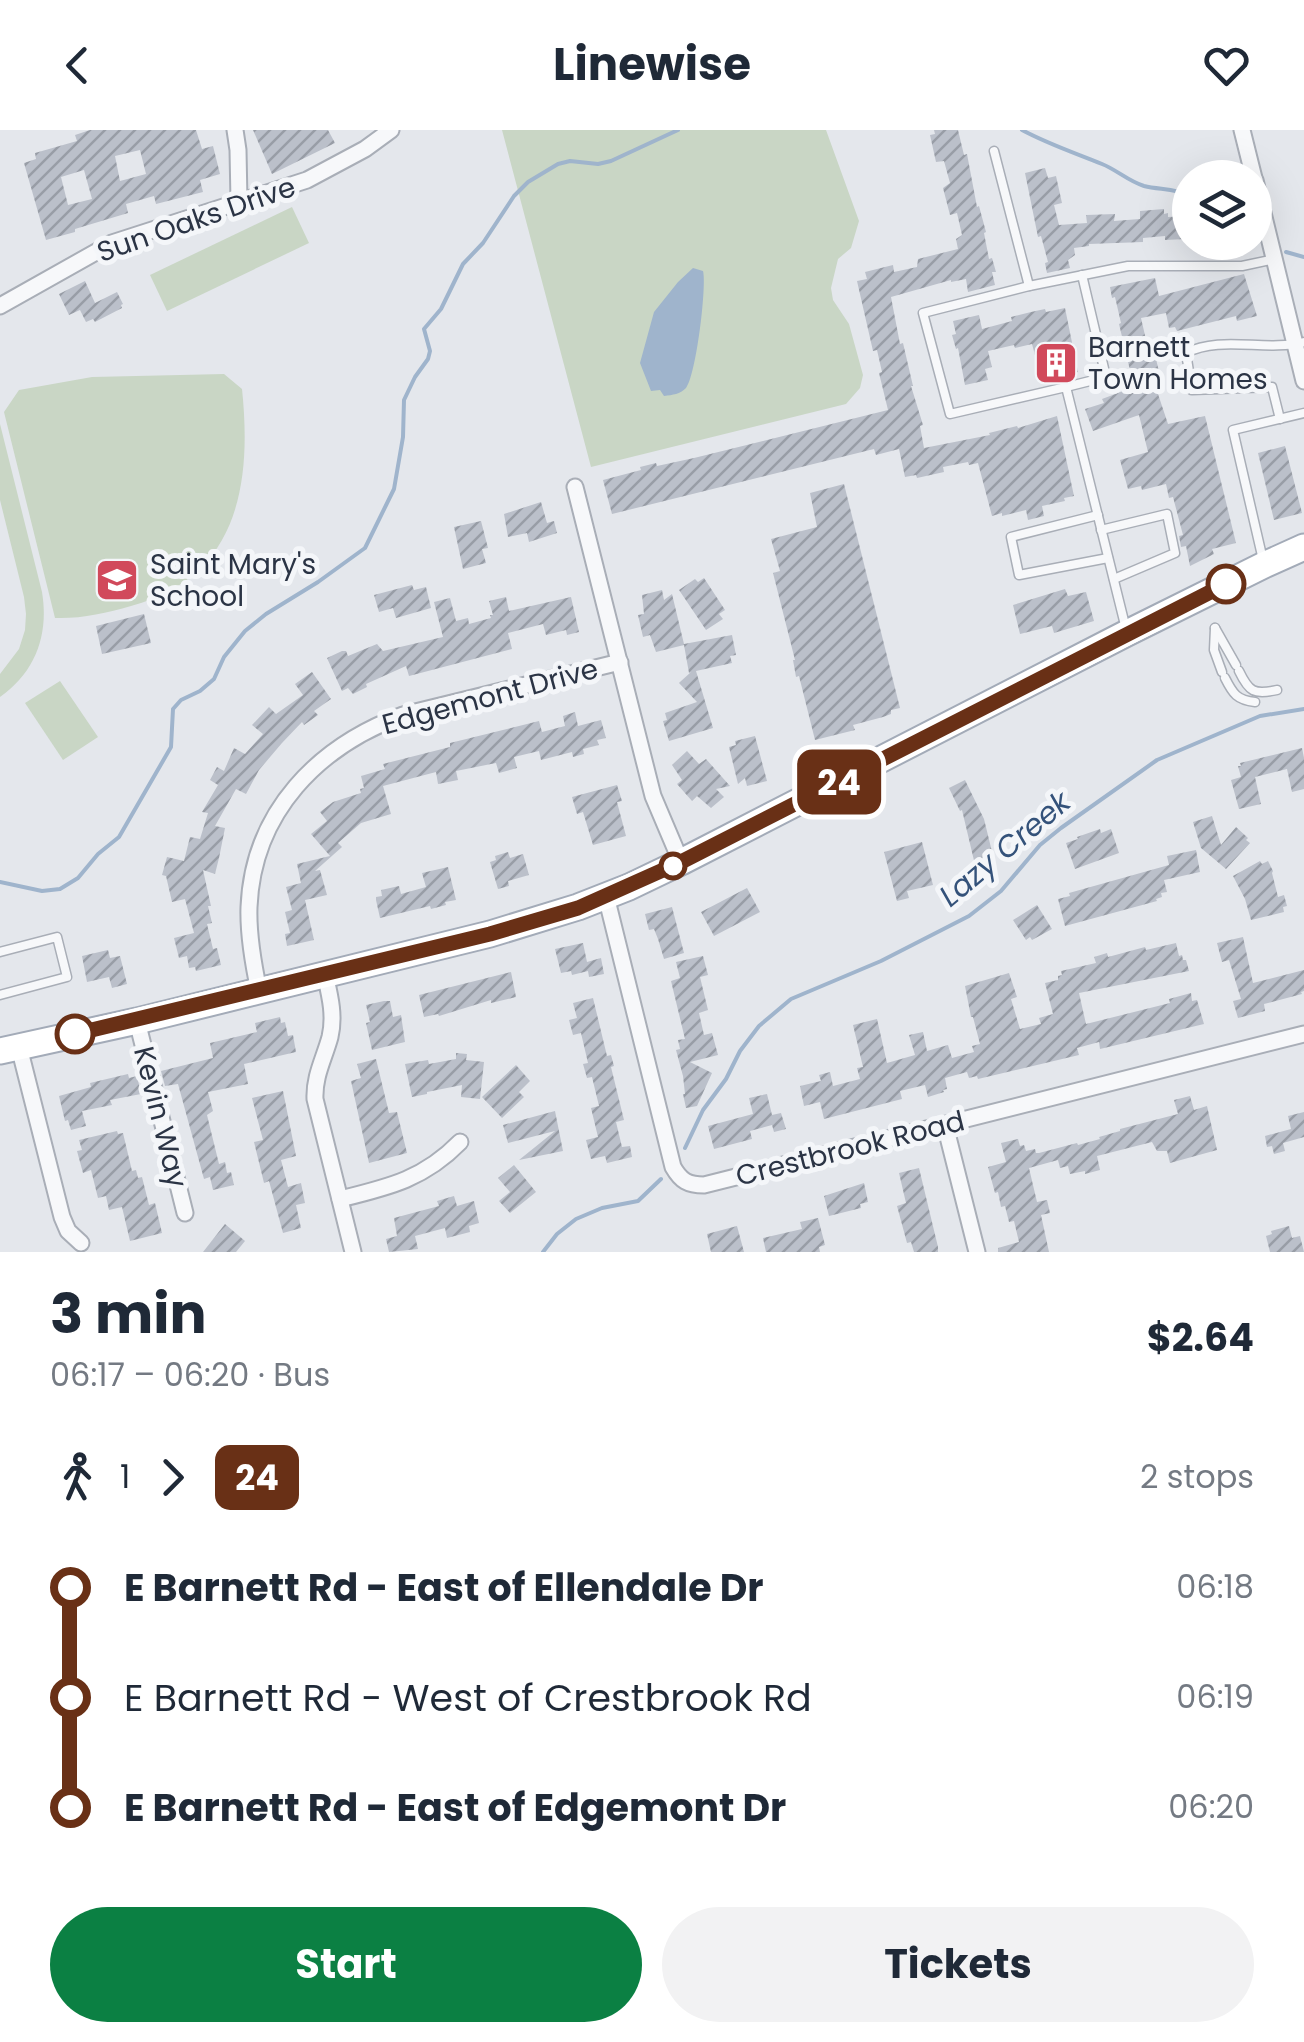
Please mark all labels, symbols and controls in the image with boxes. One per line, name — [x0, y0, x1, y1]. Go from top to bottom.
text: Linewise — [553, 33, 751, 96]
icon: back — [50, 38, 105, 93]
icon: heart — [1199, 38, 1254, 93]
map controls — [1172, 160, 1272, 260]
button: layers — [1172, 160, 1272, 260]
street label: Sun Oaks Drive — [92, 167, 301, 272]
place label: Barnett Town Homes — [1088, 328, 1268, 399]
building icon: Barnett Town Homes — [1033, 340, 1079, 386]
place label: Saint Mary's School — [150, 545, 316, 616]
school or university icon: Saint Mary's School — [94, 557, 140, 603]
unlabelled marker — [1207, 565, 1245, 603]
street label: Edgemont Drive — [378, 649, 602, 744]
line badge: 24 — [794, 750, 884, 814]
text: 24 — [817, 758, 861, 807]
water label: Lazy Creek — [930, 780, 1081, 916]
unlabelled marker — [660, 853, 686, 879]
unlabelled marker — [56, 1015, 94, 1053]
street label: Kevin Way — [124, 1042, 197, 1192]
street label: Crestbrook Road — [732, 1101, 968, 1196]
text: 3 min — [50, 1275, 206, 1352]
text: $2.64 — [1147, 1311, 1254, 1364]
text: 06:17 – 06:20 · Bus — [50, 1352, 330, 1397]
icon: walk — [50, 1450, 105, 1505]
icon: forward — [145, 1450, 200, 1505]
text: 24 — [235, 1453, 279, 1502]
text: 1 — [120, 1454, 130, 1499]
text: 2 stops — [1140, 1454, 1254, 1499]
text: E Barnett Rd - East of Ellendale Dr — [124, 1561, 764, 1614]
text: 06:18 — [1176, 1564, 1254, 1609]
text: E Barnett Rd - West of Crestbrook Rd — [124, 1671, 812, 1724]
text: 06:19 — [1176, 1674, 1254, 1719]
text: E Barnett Rd - East of Edgemont Dr — [124, 1781, 786, 1834]
text: 06:20 — [1168, 1784, 1254, 1829]
button: Start — [50, 1907, 642, 2022]
button: Tickets — [662, 1907, 1254, 2022]

